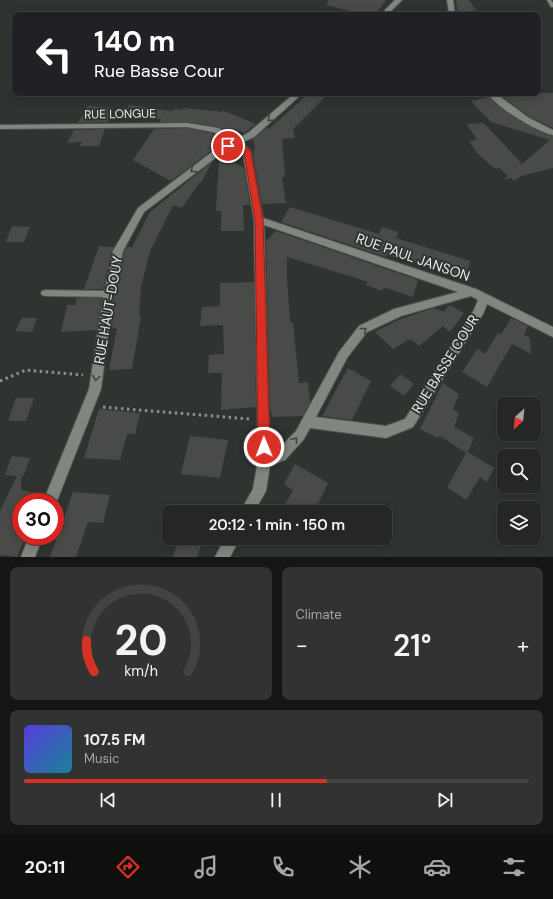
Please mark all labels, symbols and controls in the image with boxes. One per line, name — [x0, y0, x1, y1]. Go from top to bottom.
text: 140 m — [94, 23, 175, 60]
icon: left — [28, 28, 80, 80]
text: Rue Basse Cour — [94, 59, 224, 83]
street label: RUE LONGUE — [84, 105, 156, 123]
one-way arrow — [267, 115, 275, 122]
pin — [211, 129, 245, 163]
icon: arrive — [217, 135, 239, 157]
one-way arrow — [190, 165, 197, 172]
street label: RUE PAUL JANSON — [354, 229, 472, 285]
street label: RUE HAUT-DOUY — [90, 255, 126, 365]
street label: RUE BASSE COUR — [407, 311, 483, 417]
one-way arrow — [359, 328, 367, 335]
one-way arrow — [92, 375, 101, 382]
north arrow — [497, 397, 541, 441]
map controls — [497, 397, 541, 545]
position arrow — [243, 426, 285, 468]
one-way arrow — [291, 437, 298, 445]
button: search — [497, 449, 541, 493]
speed limit sign: 30 — [12, 493, 64, 545]
button: layers — [497, 501, 541, 545]
text: 20:12 · 1 min · 150 m — [209, 515, 345, 535]
text: Climate — [296, 606, 342, 623]
text: 20 — [114, 613, 167, 667]
text: 21° — [393, 626, 431, 665]
text: − — [296, 631, 308, 660]
text: + — [517, 631, 529, 660]
text: km/h — [124, 661, 158, 679]
text: 107.5 FM — [84, 730, 145, 750]
text: Music — [84, 750, 119, 767]
icon: previous — [97, 789, 119, 811]
icon: pause — [265, 789, 287, 811]
icon: next — [434, 789, 456, 811]
icon: directions — [114, 853, 142, 881]
icon: music — [192, 853, 220, 881]
icon: phone — [269, 853, 297, 881]
icon: climate — [346, 853, 374, 881]
icon: car — [423, 853, 451, 881]
icon: filters — [500, 853, 528, 881]
text: 20:11 — [25, 855, 65, 879]

